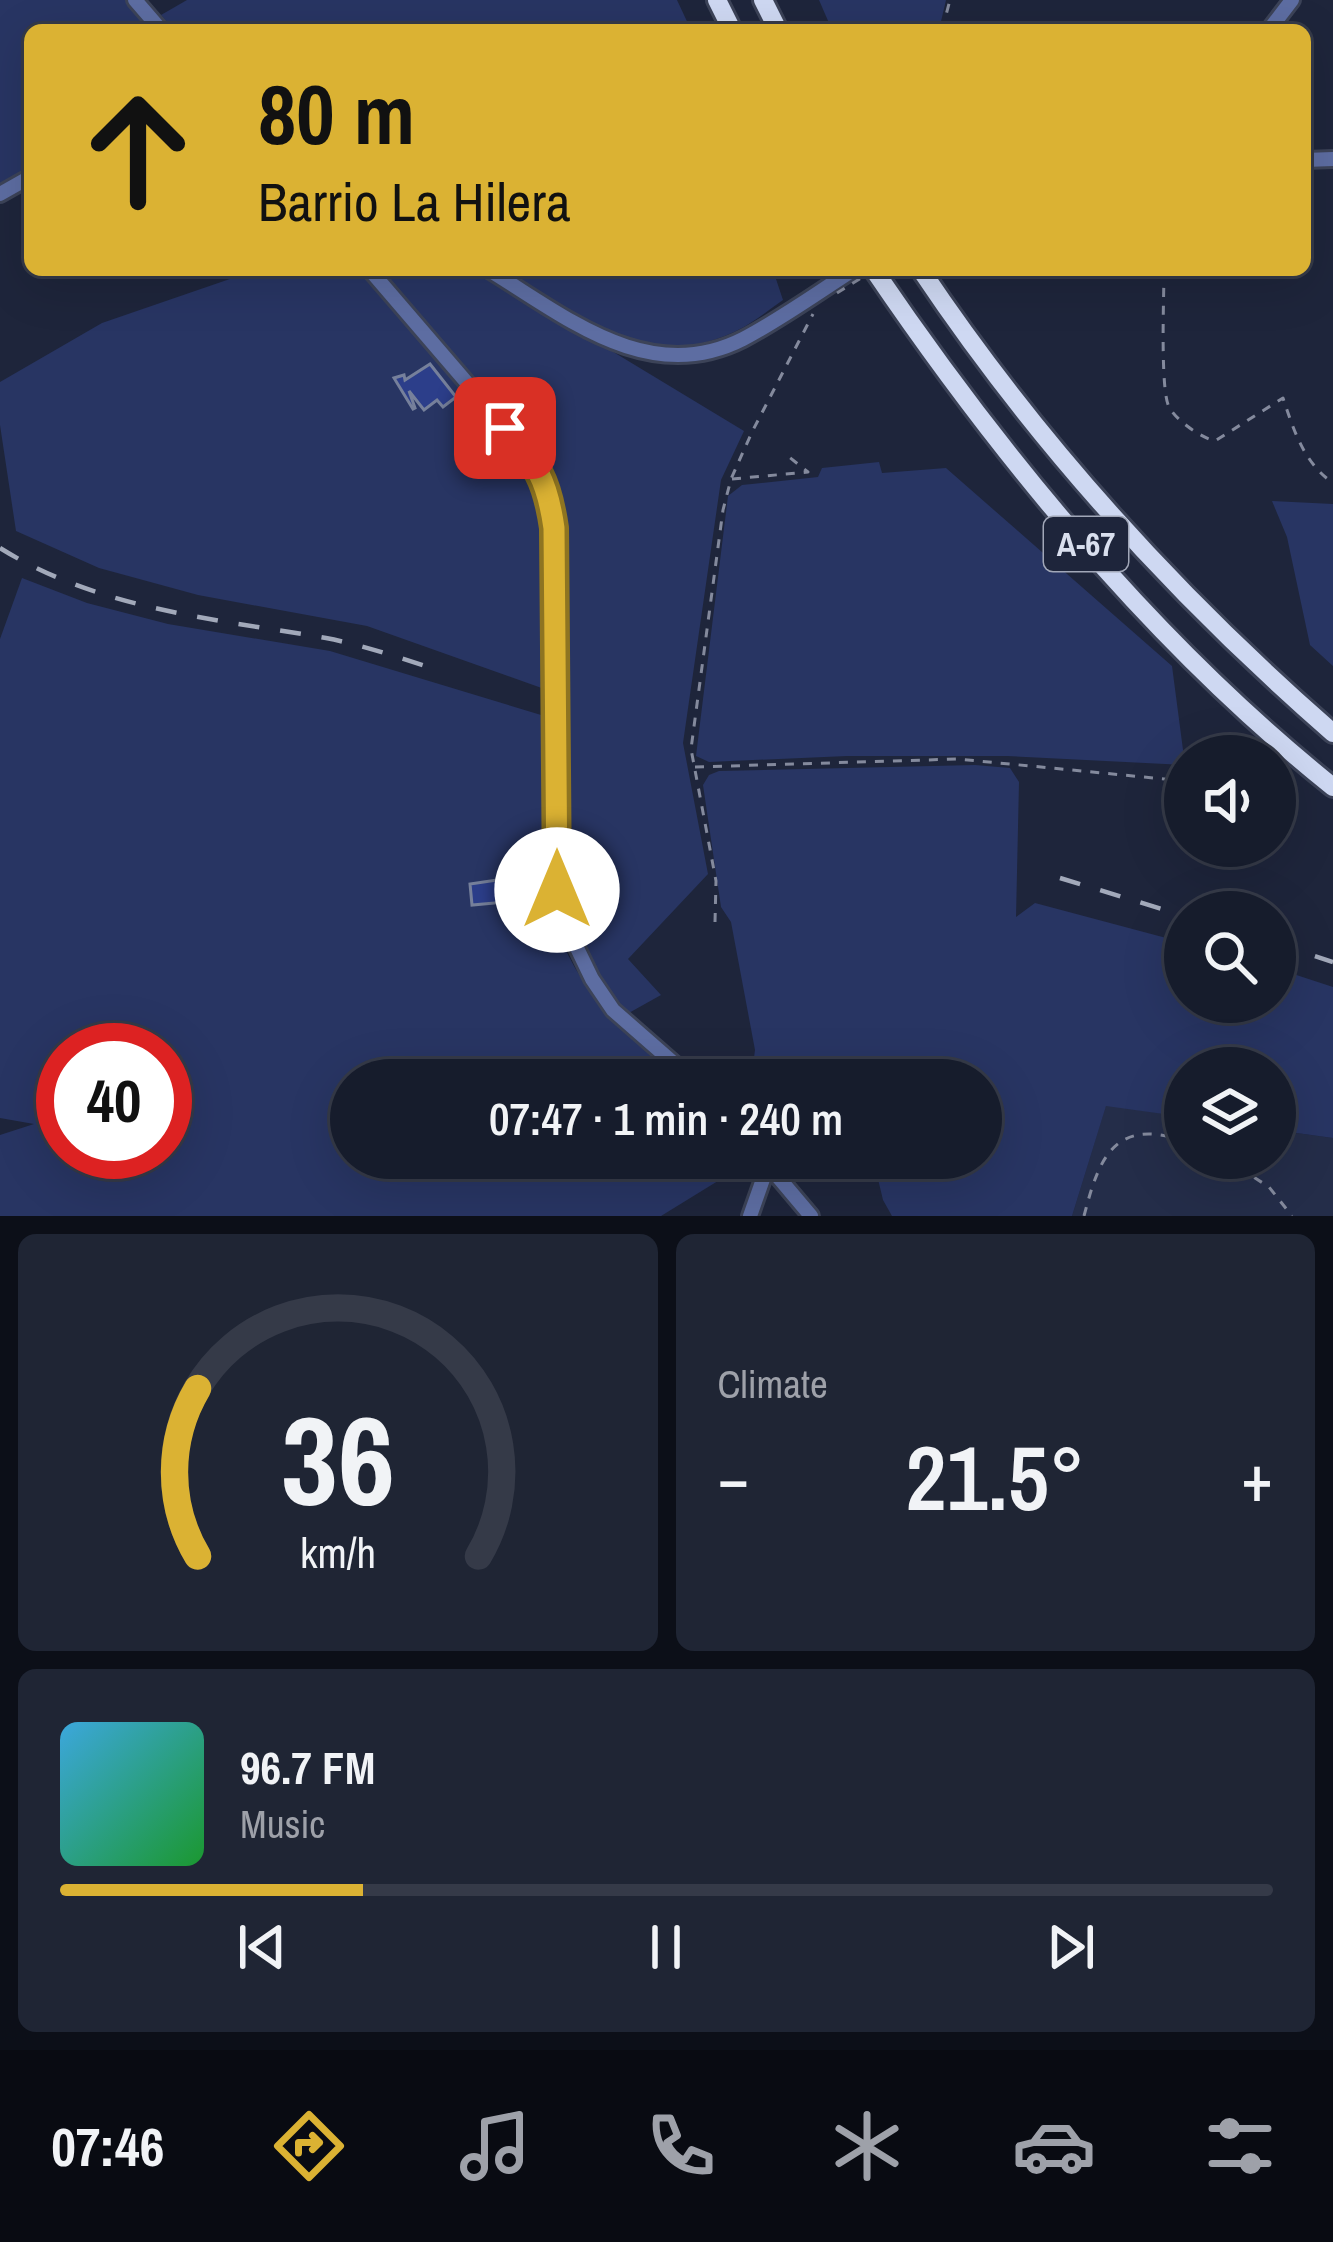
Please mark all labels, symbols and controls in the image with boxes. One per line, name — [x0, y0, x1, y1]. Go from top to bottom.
text: 80 m — [258, 57, 415, 170]
icon: ahead — [60, 72, 216, 228]
text: Barrio La Hilera — [258, 165, 571, 238]
pin — [454, 377, 556, 479]
icon: arrive — [472, 395, 538, 461]
road number: A-67 — [1044, 517, 1128, 571]
map controls — [1164, 735, 1296, 1179]
button: sound — [1164, 735, 1296, 867]
position arrow — [494, 827, 620, 953]
button: search — [1164, 891, 1296, 1023]
speed limit sign: 40 — [36, 1023, 192, 1179]
button: layers — [1164, 1047, 1296, 1179]
text: 07:47 · 1 min · 240 m — [489, 1088, 843, 1149]
text: Climate — [718, 1358, 828, 1410]
text: 36 — [281, 1376, 395, 1544]
text: 21.5° — [905, 1417, 1085, 1538]
text: − — [718, 1433, 749, 1522]
text: + — [1241, 1433, 1273, 1522]
text: km/h — [300, 1523, 376, 1580]
text: 96.7 FM — [240, 1737, 375, 1798]
text: Music — [240, 1798, 325, 1850]
icon: previous — [229, 1914, 295, 1980]
icon: pause — [633, 1914, 699, 1980]
icon: next — [1038, 1914, 1104, 1980]
icon: directions — [267, 2104, 351, 2188]
icon: music — [453, 2104, 537, 2188]
icon: phone — [639, 2104, 723, 2188]
icon: climate — [825, 2104, 909, 2188]
icon: car — [1012, 2104, 1096, 2188]
icon: filters — [1198, 2104, 1282, 2188]
text: 07:46 — [51, 2110, 164, 2183]

